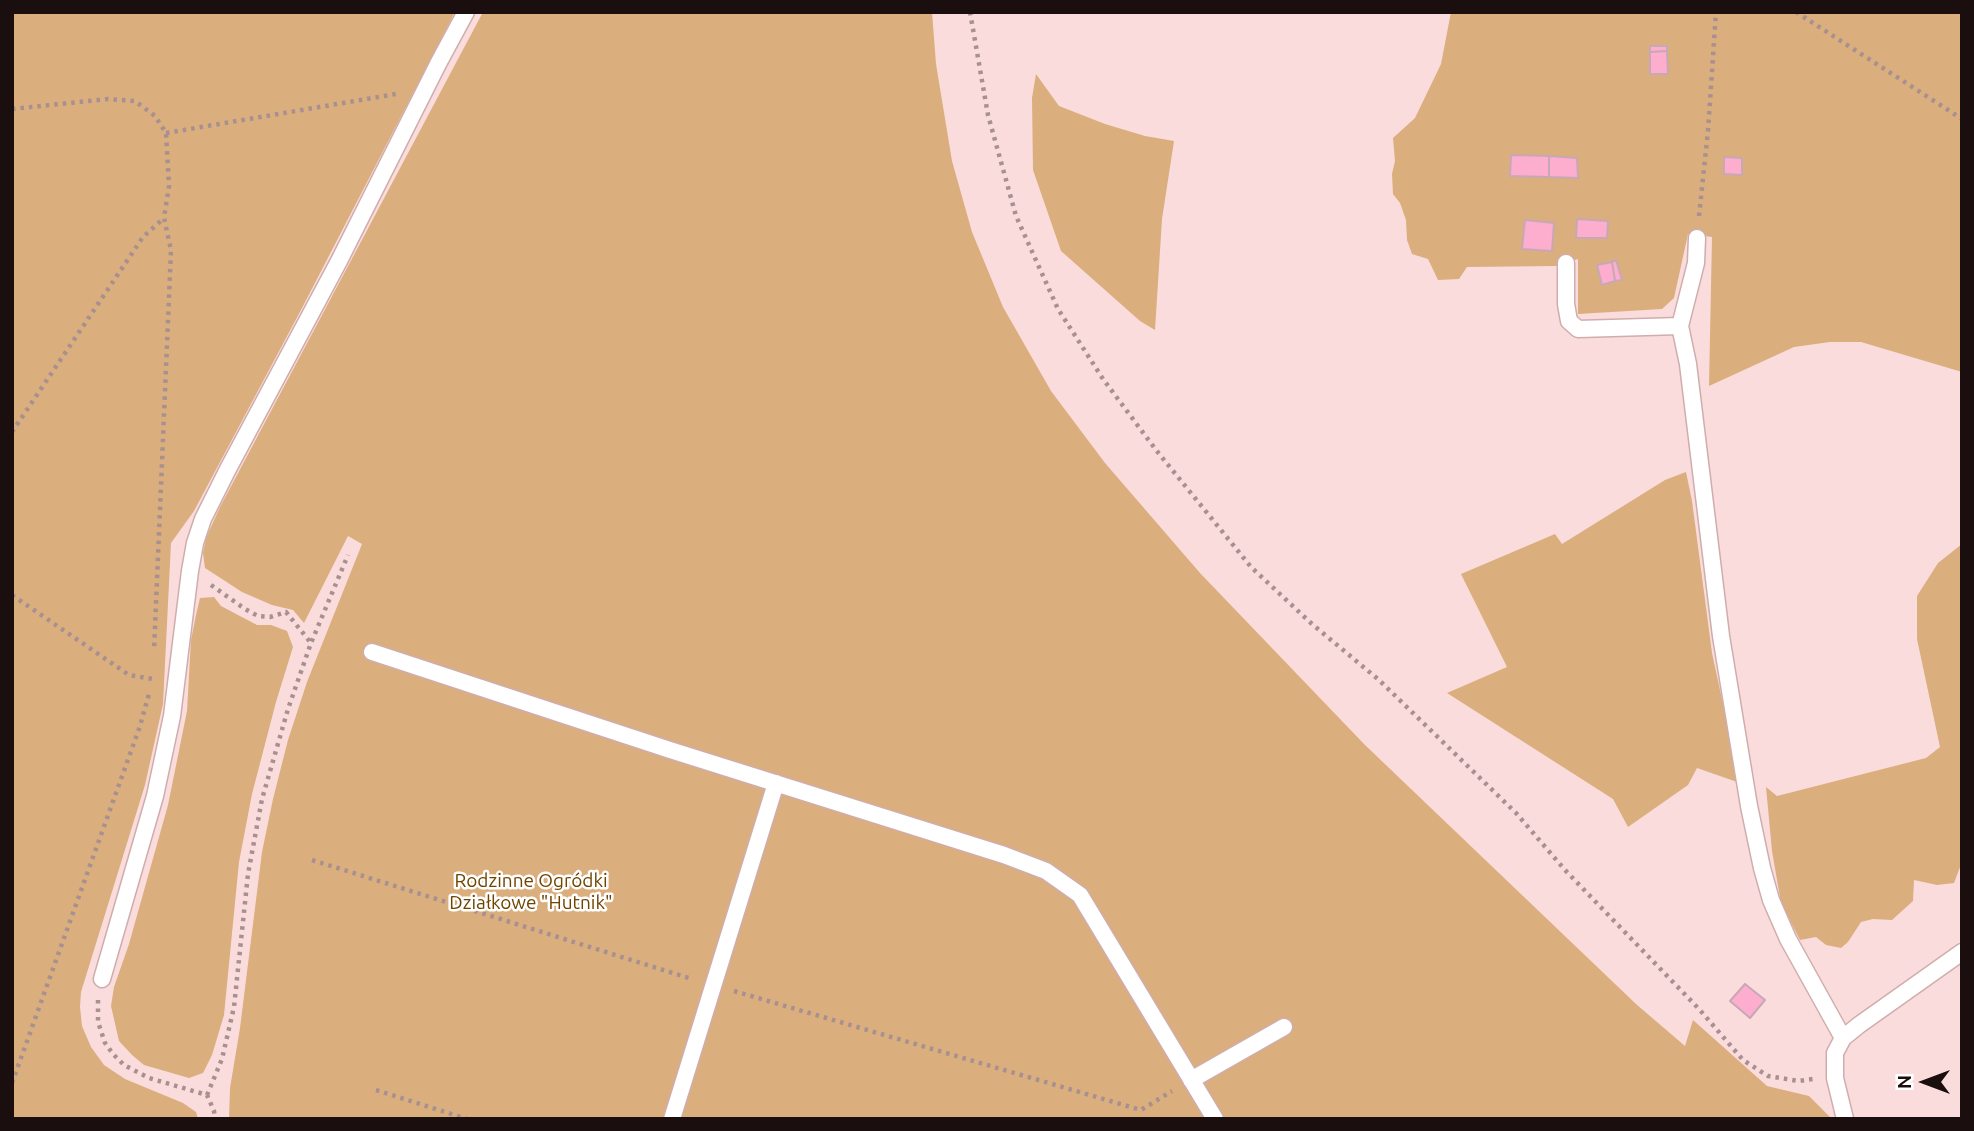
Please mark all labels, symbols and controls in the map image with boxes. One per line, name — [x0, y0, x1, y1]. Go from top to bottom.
park label: Rodzinne Ogródki Działkowe "Hutnik" — [449, 870, 613, 914]
north arrow — [1890, 1047, 1960, 1117]
text: N — [1893, 1075, 1915, 1089]

